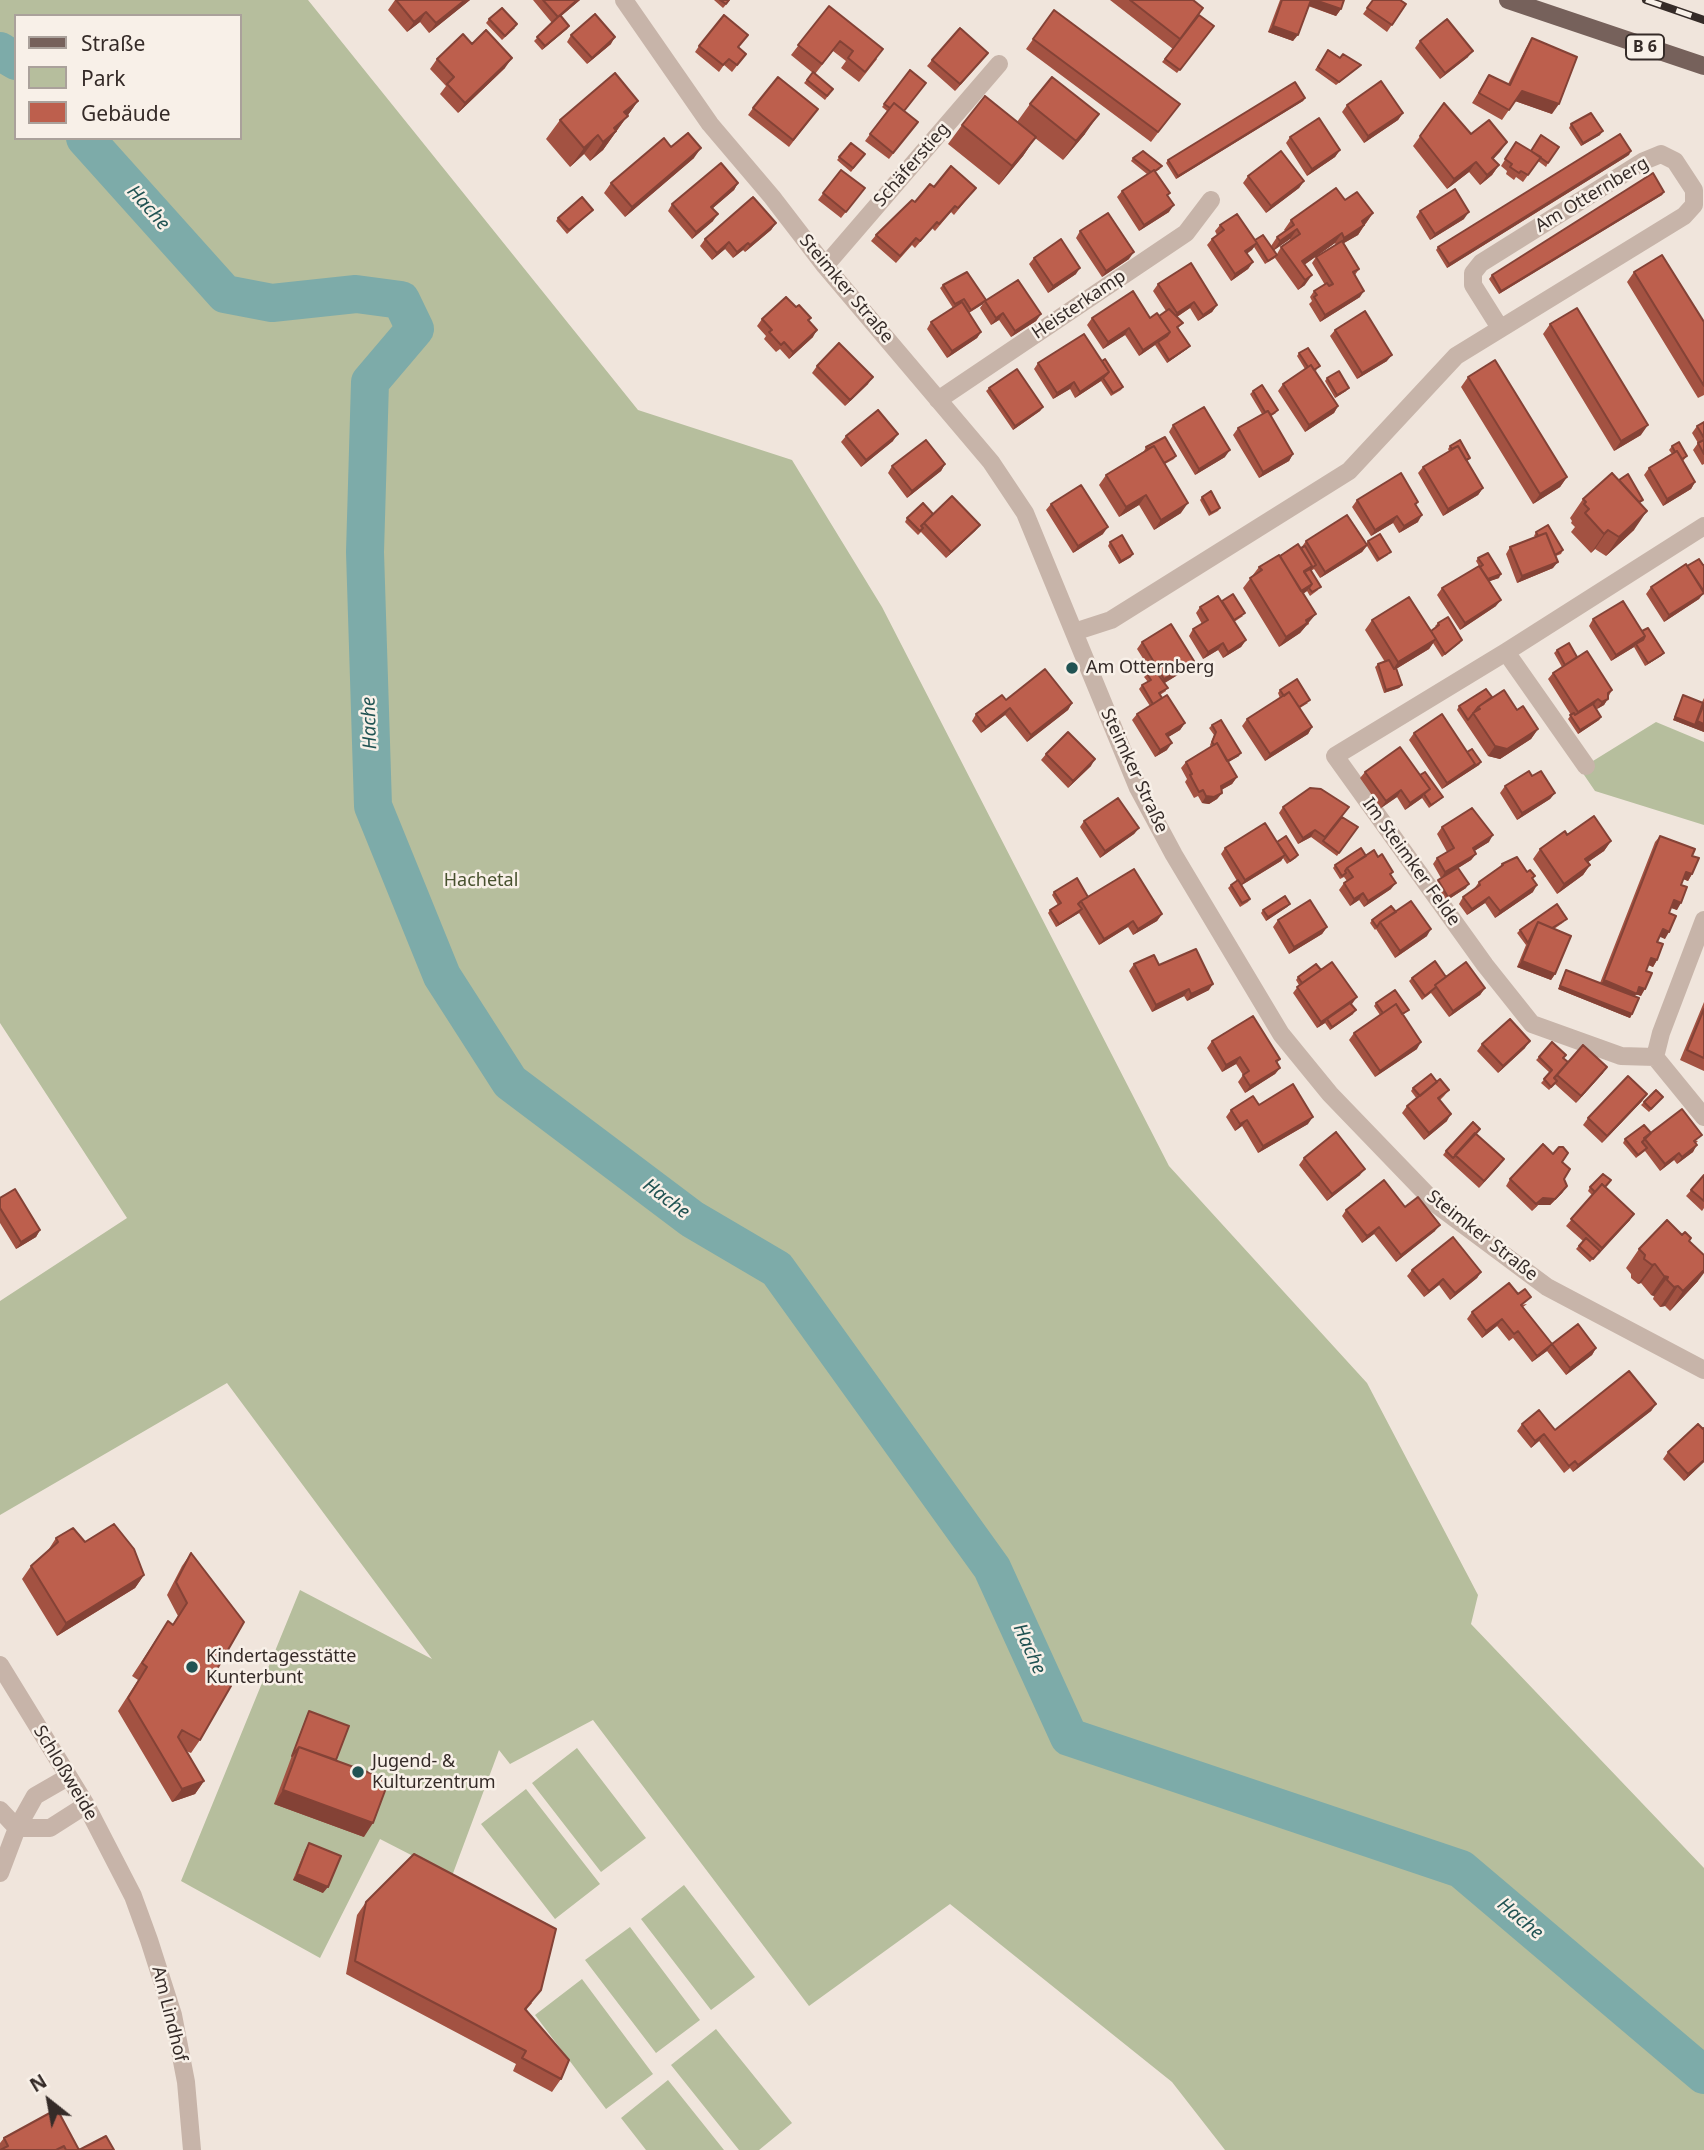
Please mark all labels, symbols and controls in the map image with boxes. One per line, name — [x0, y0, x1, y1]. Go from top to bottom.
legend — [14, 14, 242, 140]
text: Straße — [81, 29, 145, 57]
road number: B 6 — [1626, 34, 1664, 60]
text: Park — [81, 64, 125, 92]
text: Gebäude — [81, 99, 171, 127]
street label: Schäferstieg — [870, 118, 954, 212]
street label: Am Otternberg — [1531, 153, 1653, 237]
water label: Hache — [122, 181, 174, 235]
street label: Steimker Straße — [794, 230, 898, 348]
street label: Heisterkamp — [1028, 266, 1130, 344]
place label: Am Otternberg — [1086, 657, 1214, 679]
marker: Am Otternberg — [1064, 660, 1080, 676]
water label: Hache — [358, 696, 382, 750]
street label: Steimker Straße — [1096, 705, 1172, 837]
street label: Im Steimker Felde — [1357, 794, 1465, 930]
park label: Hachetal — [444, 870, 518, 892]
water label: Hache — [638, 1174, 694, 1224]
street label: Steimker Straße — [1422, 1186, 1542, 1286]
water label: Hache — [1008, 1620, 1050, 1678]
place label: Kindertagesstätte Kunterbunt — [206, 1646, 356, 1688]
marker: Kindertagesstätte Kunterbunt — [184, 1659, 200, 1675]
street label: Schloßweide — [28, 1722, 102, 1824]
place label: Jugend- & Kulturzentrum — [372, 1751, 496, 1794]
marker: Jugend- & Kulturzentrum — [350, 1764, 366, 1780]
water label: Hache — [1492, 1893, 1548, 1945]
street label: Am Lindhof — [147, 1964, 191, 2064]
north arrow — [14, 2066, 84, 2136]
text: N — [25, 2068, 51, 2098]

